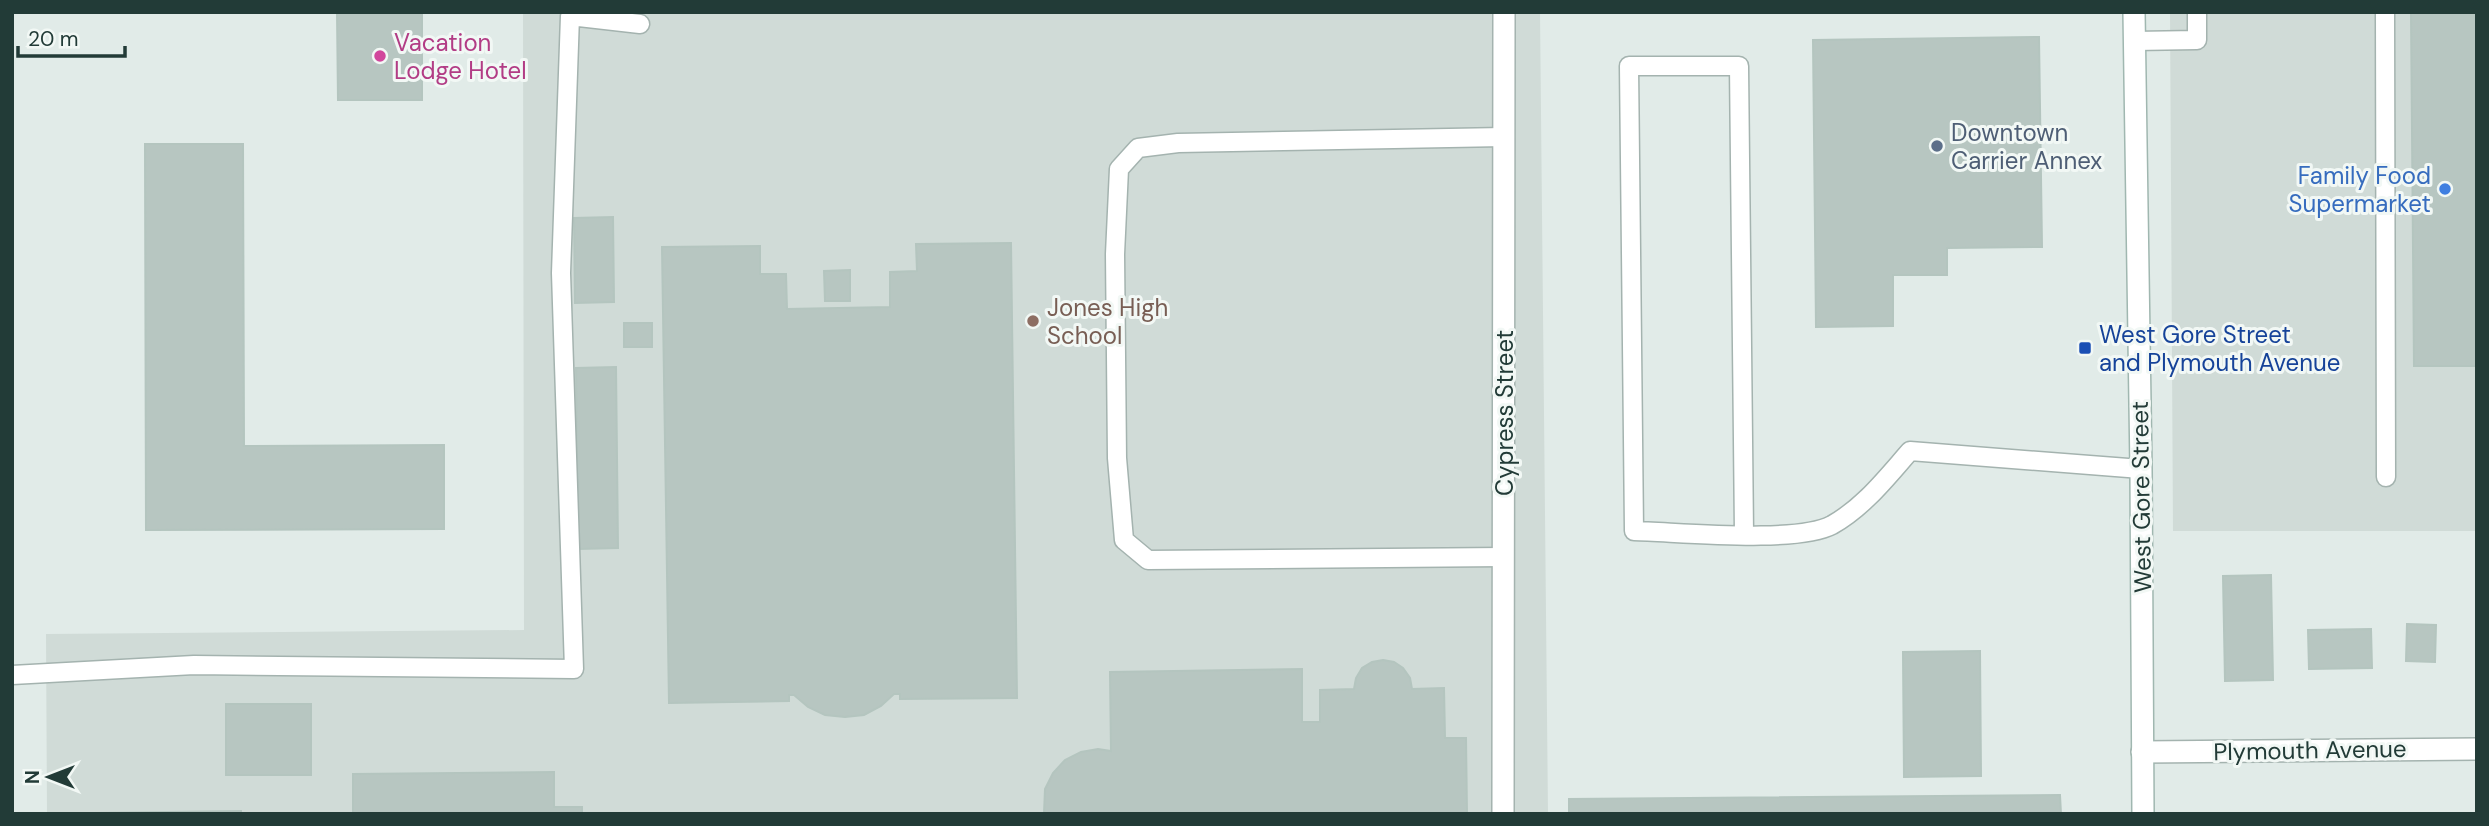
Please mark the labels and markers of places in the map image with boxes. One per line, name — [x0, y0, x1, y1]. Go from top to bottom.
place label: Vacation Lodge Hotel — [394, 27, 527, 86]
marker: Vacation Lodge Hotel — [372, 48, 388, 64]
place label: Downtown Carrier Annex — [1951, 117, 2102, 176]
marker: Downtown Carrier Annex — [1929, 138, 1945, 154]
place label: Family Food Supermarket — [2289, 160, 2431, 219]
marker: Family Food Supermarket — [2437, 181, 2453, 197]
place label: Jones High School — [1047, 292, 1168, 351]
marker: Jones High School — [1025, 313, 1041, 329]
place label: West Gore Street and Plymouth Avenue — [2099, 319, 2340, 378]
marker: West Gore Street and Plymouth Avenue — [2077, 340, 2093, 356]

